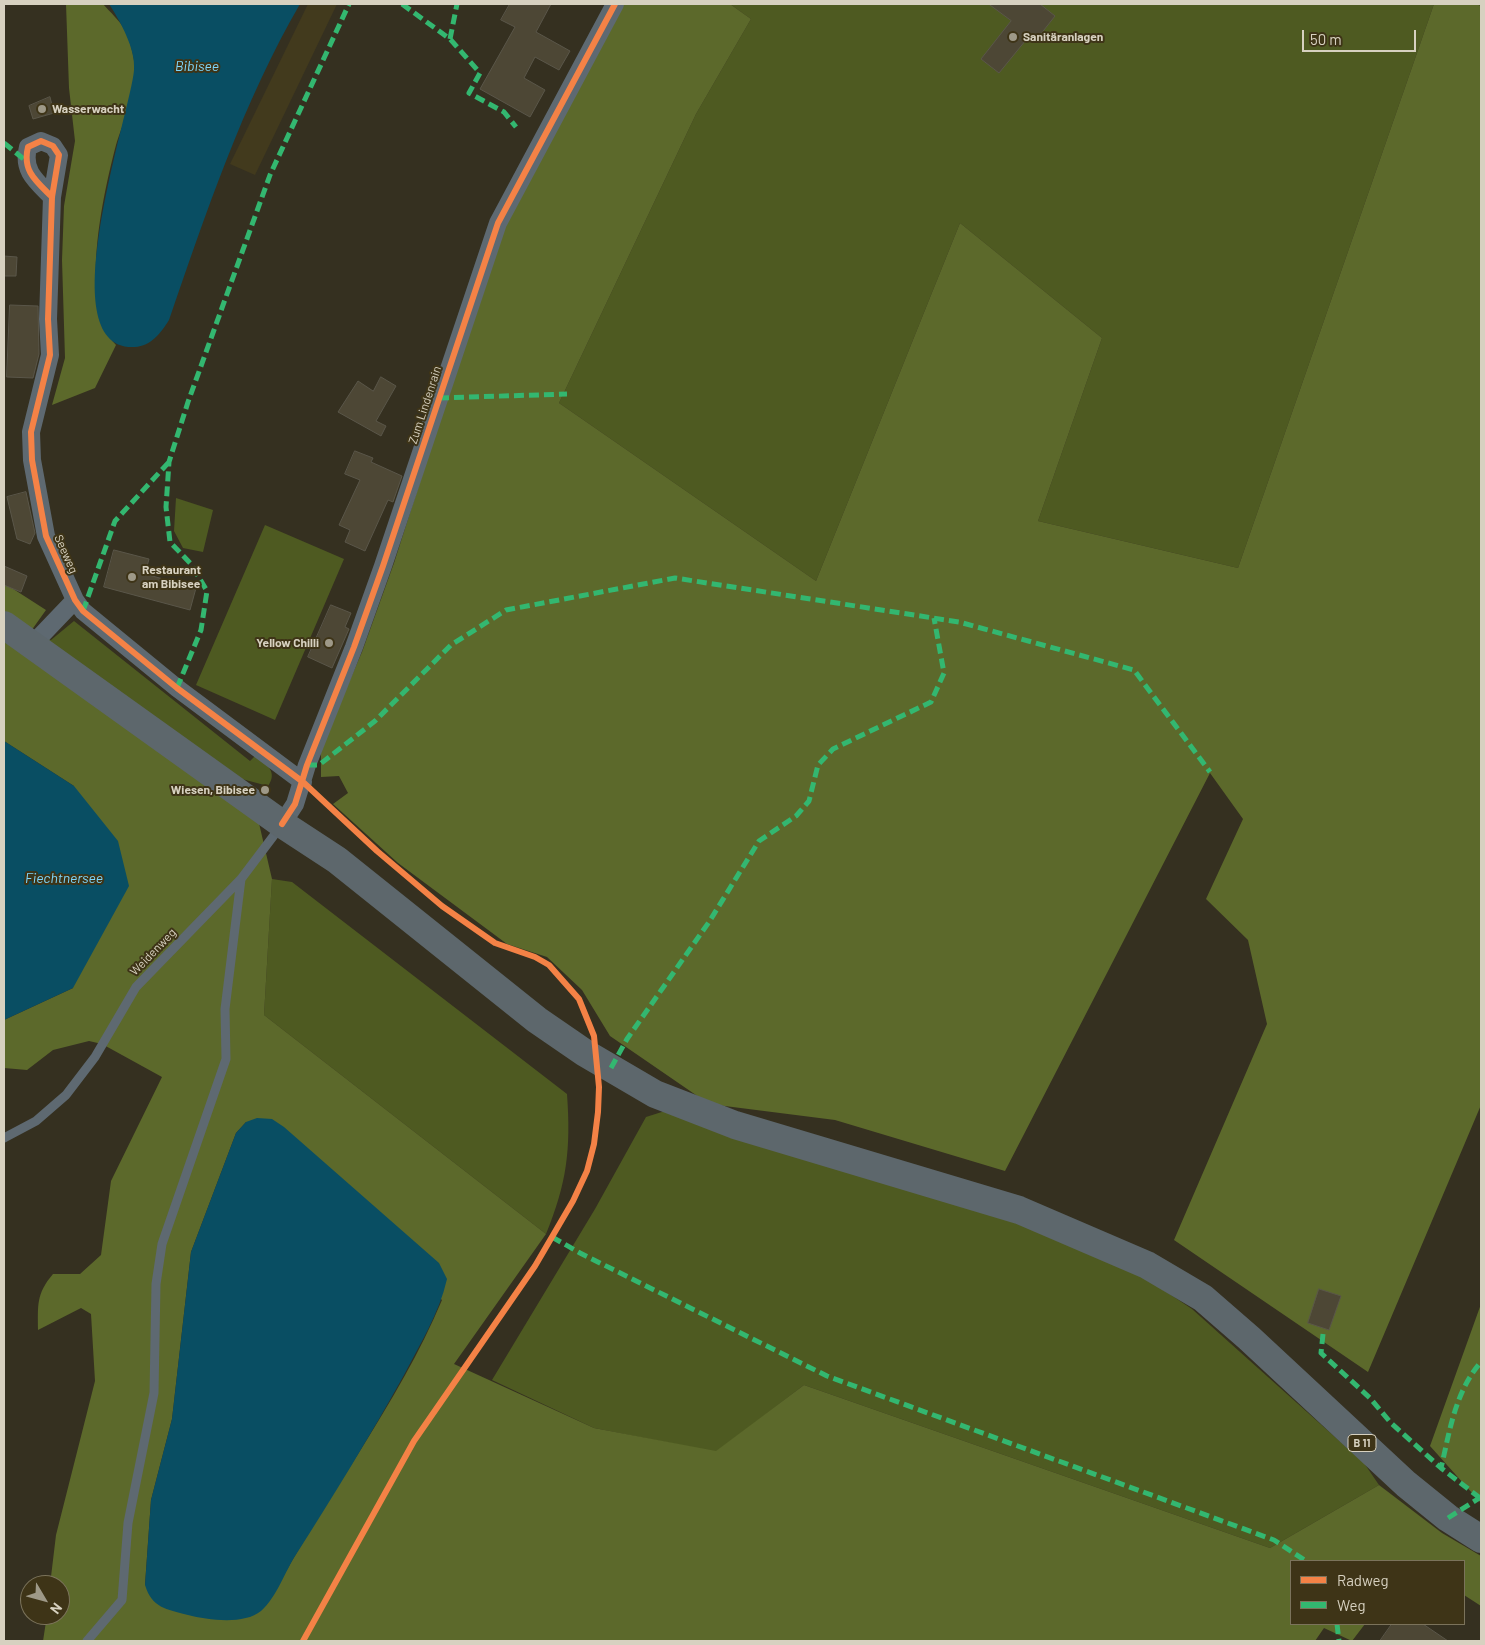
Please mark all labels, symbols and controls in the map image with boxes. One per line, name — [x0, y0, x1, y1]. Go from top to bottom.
scale bar — [1305, 20, 1419, 52]
place label: Sanitäranlagen — [1023, 30, 1103, 44]
text: 50 m — [1310, 30, 1342, 48]
marker: Sanitäranlagen — [1007, 31, 1019, 43]
water label: Bibisee — [175, 58, 219, 74]
place label: Wasserwacht — [52, 102, 124, 116]
marker: Wasserwacht — [36, 103, 48, 115]
street label: Zum Lindenrain — [406, 364, 444, 446]
street label: Seeweg — [51, 532, 81, 576]
place label: Restaurant am Bibisee — [142, 563, 201, 591]
marker: Restaurant am Bibisee — [126, 571, 138, 583]
place label: Yellow Chilli — [256, 636, 319, 650]
marker: Yellow Chilli — [323, 637, 335, 649]
place label: Wiesen, Bibisee — [171, 783, 255, 797]
marker: Wiesen, Bibisee — [259, 784, 271, 796]
water label: Fiechtnersee — [25, 870, 103, 886]
street label: Weidenweg — [127, 925, 179, 979]
road number: B 11 — [1348, 1435, 1376, 1452]
legend — [1290, 1560, 1465, 1625]
text: Radweg — [1337, 1571, 1389, 1589]
north arrow — [20, 1575, 70, 1625]
text: Weg — [1337, 1596, 1365, 1614]
text: N — [47, 1600, 66, 1618]

